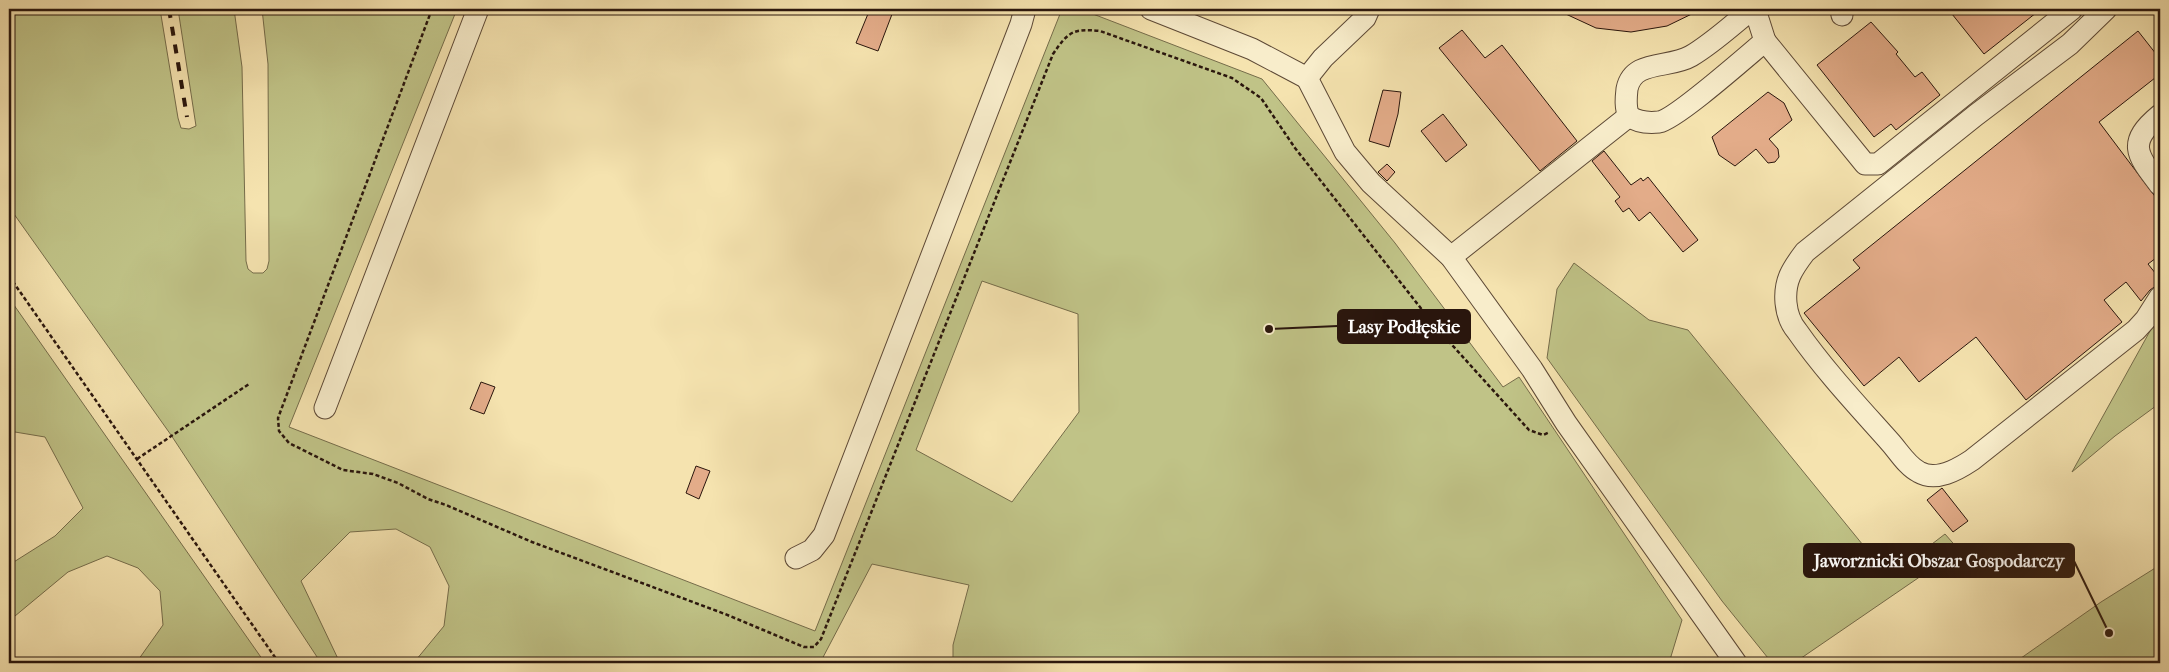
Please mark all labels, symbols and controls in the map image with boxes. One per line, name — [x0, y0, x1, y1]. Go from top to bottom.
callout: Lasy Podłęskie — [1338, 310, 1470, 343]
text: Lasy Podłęskie — [1348, 317, 1460, 339]
callout: Jaworznicki Obszar Gospodarczy — [1804, 544, 2074, 577]
text: Jaworznicki Obszar Gospodarczy — [1812, 551, 2066, 572]

